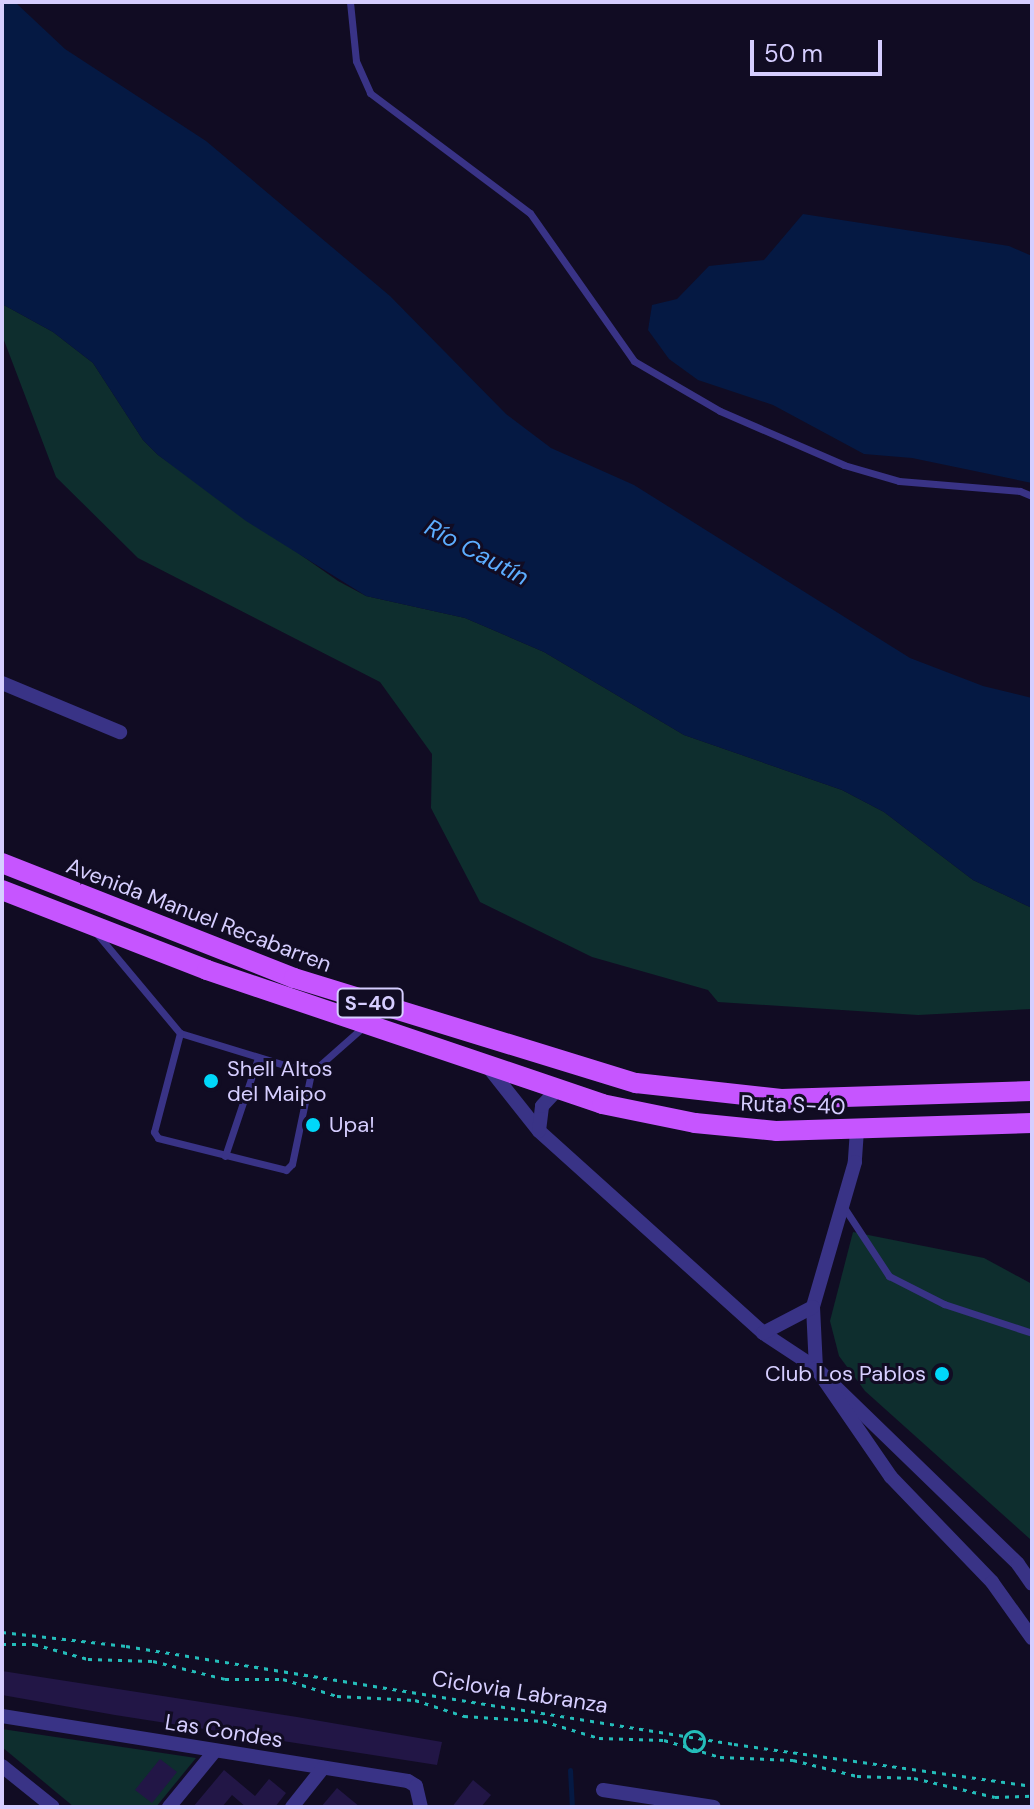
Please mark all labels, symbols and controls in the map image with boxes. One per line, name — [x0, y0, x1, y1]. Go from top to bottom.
scale bar — [754, 24, 886, 74]
text: 50 m — [764, 38, 823, 69]
water label: Río Cautín — [420, 513, 534, 591]
street label: Avenida Manuel Recabarren — [63, 852, 335, 978]
road number: S-40 — [336, 987, 404, 1019]
place label: Shell Altos del Maipo — [227, 1055, 332, 1106]
marker: Shell Altos del Maipo — [202, 1072, 220, 1090]
street label: Ruta S-40 — [740, 1090, 846, 1120]
place label: Upa! — [329, 1112, 375, 1138]
marker: Upa! — [304, 1116, 322, 1134]
place label: Club Los Pablos — [765, 1361, 926, 1387]
marker: Club Los Pablos — [933, 1365, 951, 1383]
street label: Ciclovia Labranza — [430, 1665, 610, 1719]
street label: Las Condes — [163, 1709, 285, 1753]

